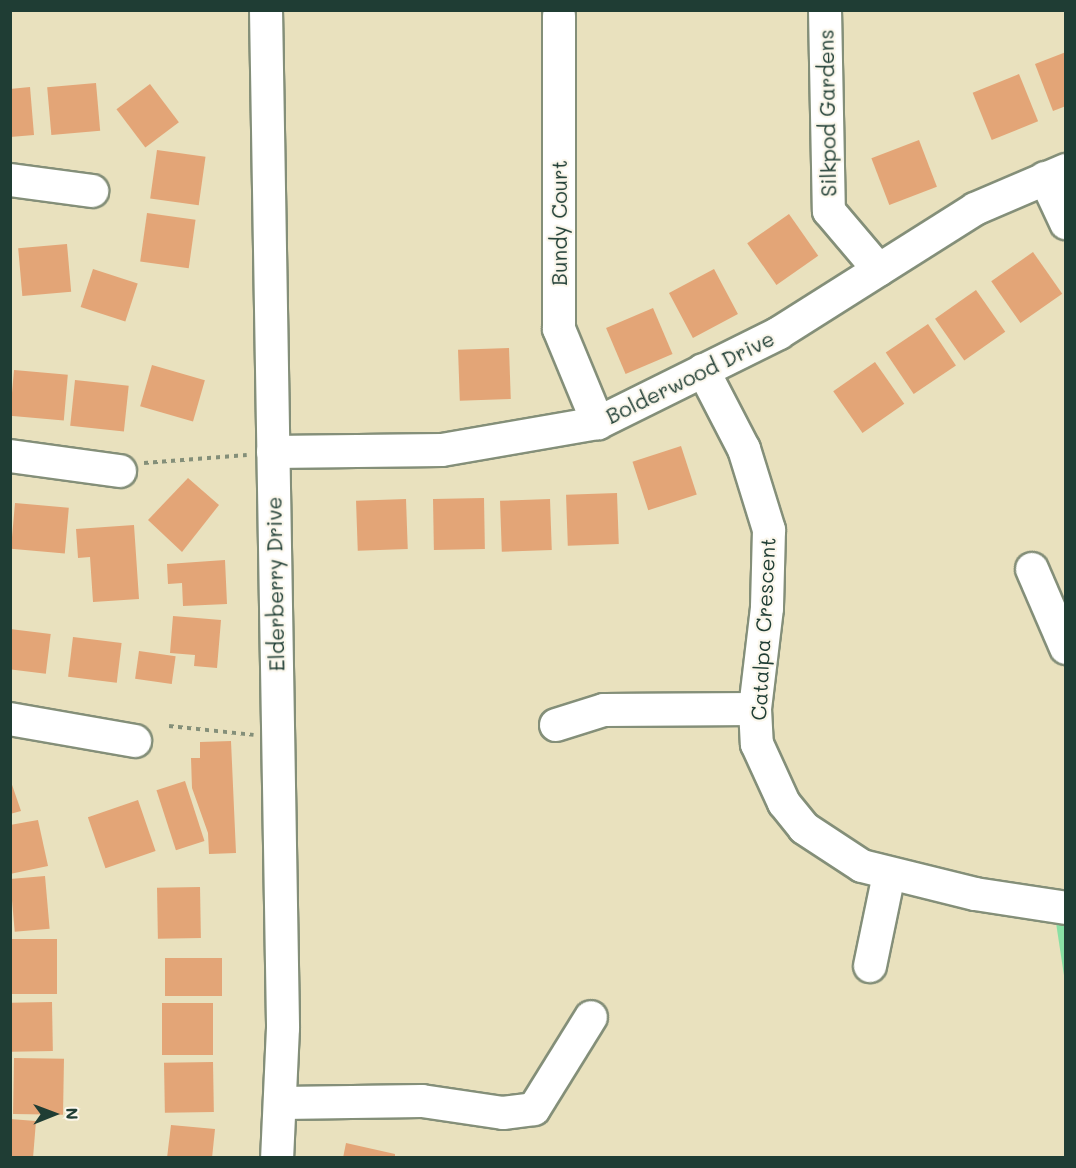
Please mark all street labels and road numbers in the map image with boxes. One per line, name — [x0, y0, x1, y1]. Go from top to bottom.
street label: Silkpod Gardens — [813, 29, 841, 197]
street label: Bundy Court — [546, 160, 572, 286]
street label: Bolderwood Drive — [602, 325, 778, 429]
street label: Elderberry Drive — [261, 496, 289, 672]
street label: Catalpa Crescent — [746, 537, 780, 721]

